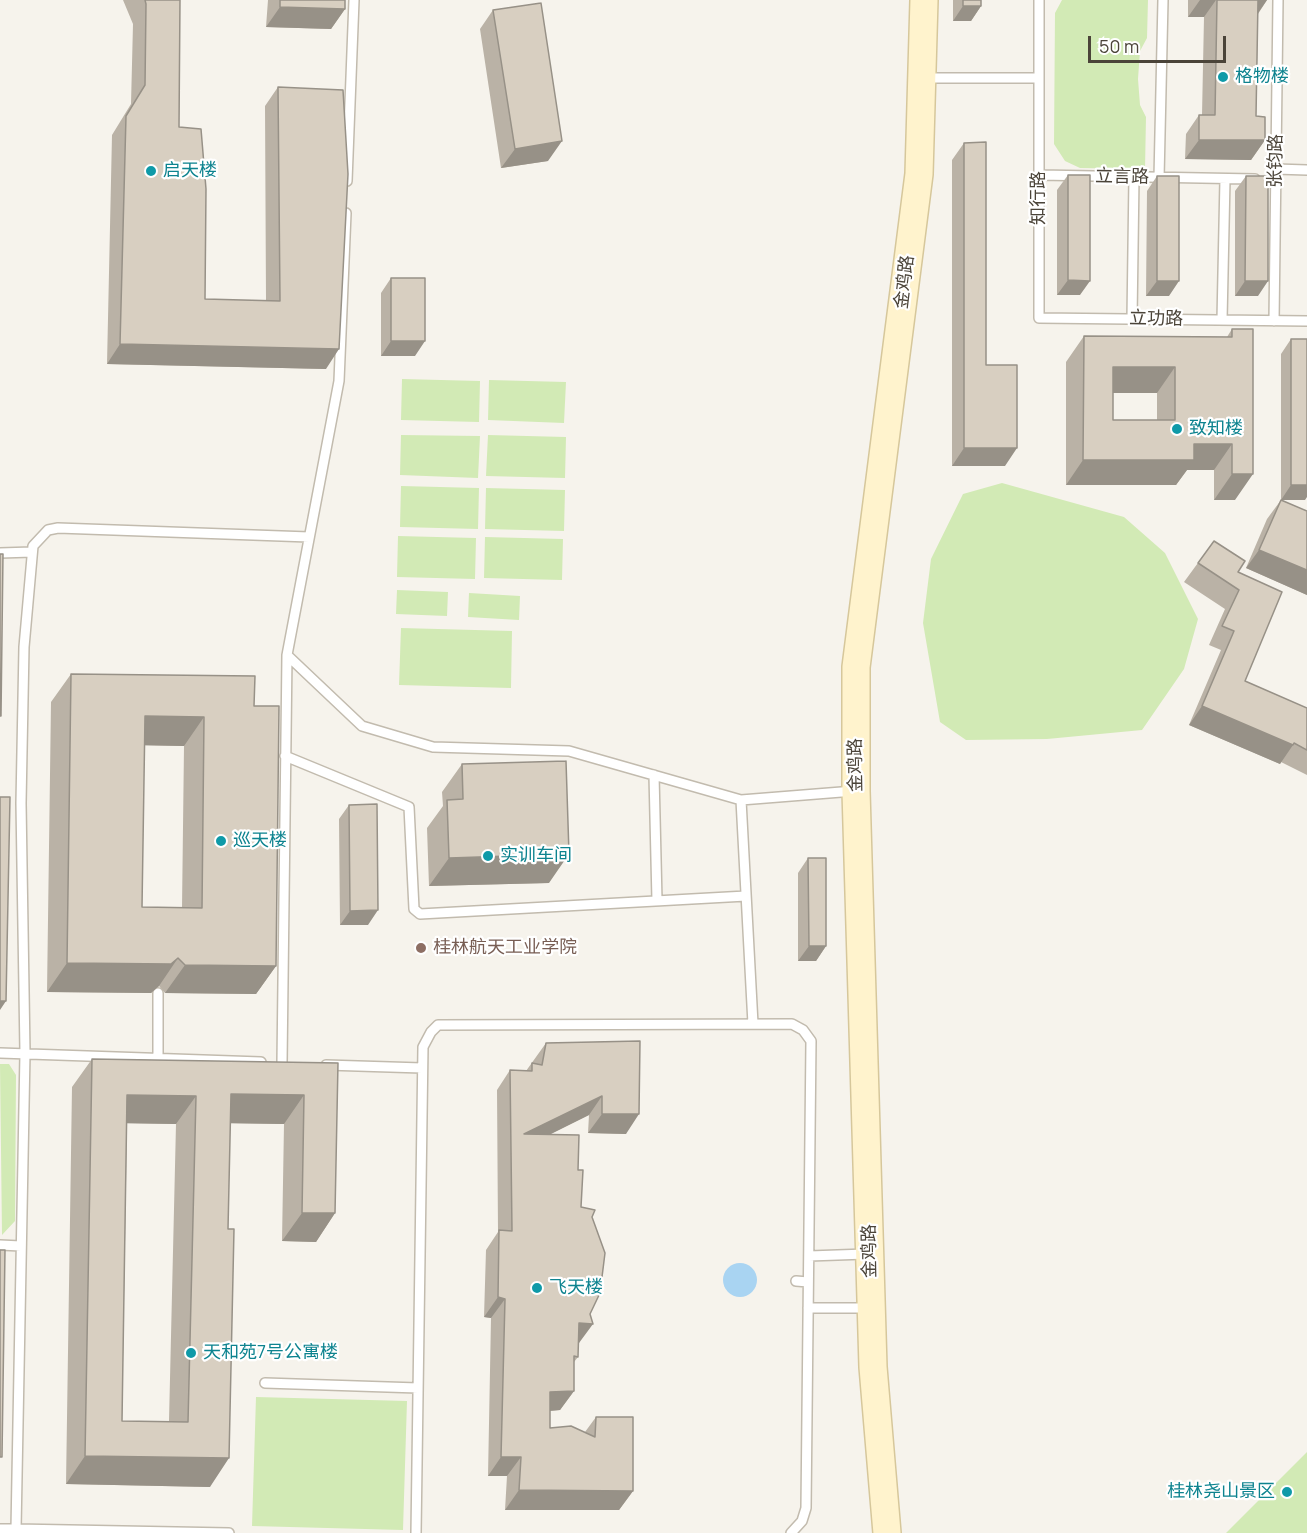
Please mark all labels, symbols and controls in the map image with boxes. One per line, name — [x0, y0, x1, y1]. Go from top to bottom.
scale bar — [1091, 24, 1229, 62]
text: 50 m — [1099, 34, 1139, 58]
place label: 格物楼 — [1235, 66, 1289, 88]
marker: 格物楼 — [1216, 70, 1230, 84]
street label: 张钧路 — [1265, 134, 1287, 188]
place label: 启天楼 — [163, 160, 217, 182]
marker: 启天楼 — [144, 164, 158, 178]
street label: 立言路 — [1095, 166, 1149, 188]
street label: 知行路 — [1028, 171, 1050, 225]
street label: 金鸡路 — [891, 254, 919, 310]
street label: 立功路 — [1129, 308, 1183, 330]
place label: 致知楼 — [1189, 418, 1243, 440]
marker: 致知楼 — [1170, 422, 1184, 436]
street label: 金鸡路 — [845, 738, 867, 792]
place label: 巡天楼 — [233, 830, 287, 852]
marker: 巡天楼 — [214, 834, 228, 848]
place label: 实训车间 — [500, 845, 572, 867]
marker: 实训车间 — [481, 849, 495, 863]
place label: 桂林航天工业学院 — [433, 937, 577, 959]
marker: 桂林航天工业学院 — [414, 941, 428, 955]
street label: 金鸡路 — [859, 1224, 881, 1278]
place label: 飞天楼 — [549, 1277, 603, 1299]
marker: 飞天楼 — [530, 1281, 544, 1295]
place label: 天和苑7号公寓楼 — [203, 1342, 338, 1364]
marker: 天和苑7号公寓楼 — [184, 1346, 198, 1360]
place label: 桂林尧山景区 — [1167, 1481, 1275, 1503]
marker: 桂林尧山景区 — [1280, 1485, 1294, 1499]

